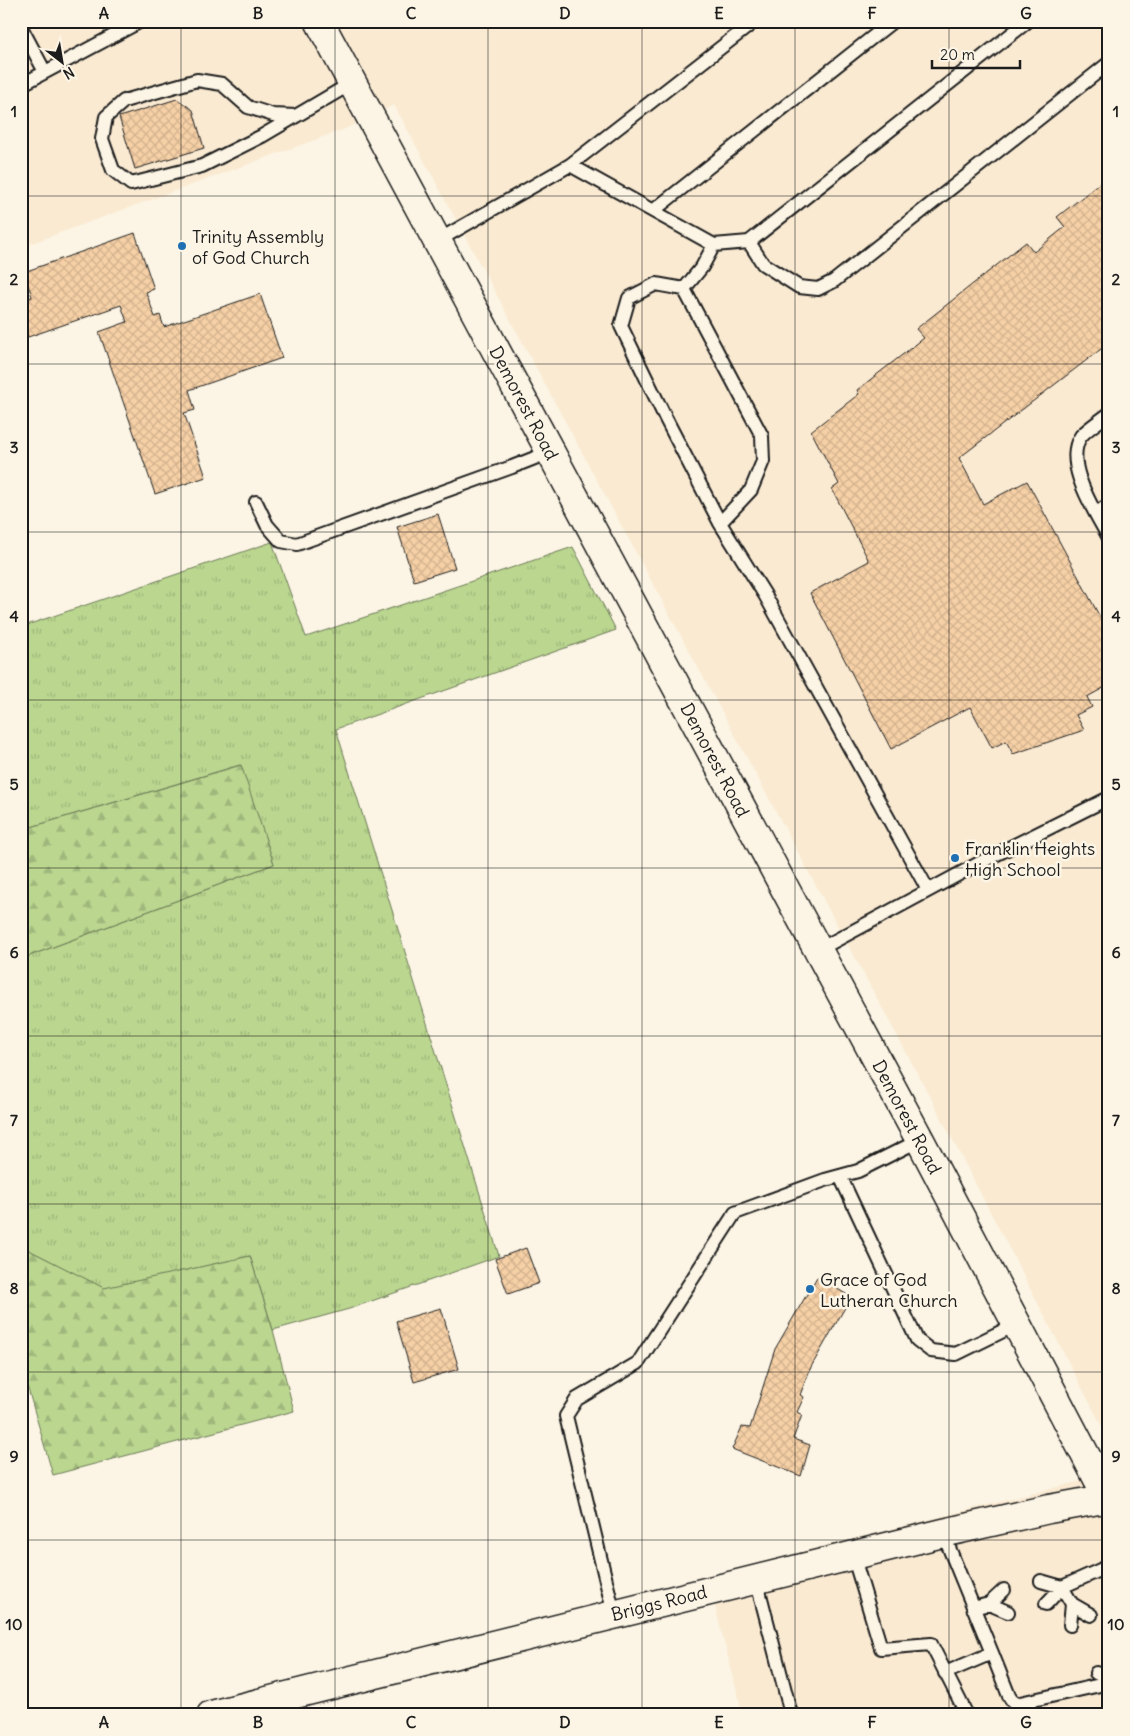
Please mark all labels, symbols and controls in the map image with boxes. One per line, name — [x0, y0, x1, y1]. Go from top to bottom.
text: A — [99, 3, 109, 23]
text: B — [253, 3, 264, 23]
text: C — [406, 3, 417, 23]
text: D — [559, 3, 571, 23]
text: E — [714, 3, 724, 23]
text: F — [867, 3, 877, 23]
text: G — [1020, 3, 1032, 23]
north arrow — [38, 38, 88, 88]
scale bar — [932, 38, 1020, 70]
text: 20 m — [940, 45, 975, 64]
text: N — [60, 63, 77, 83]
text: 1 — [11, 101, 17, 121]
text: 1 — [1113, 101, 1119, 121]
place label: Trinity Assembly of God Church — [192, 225, 324, 269]
marker: Trinity Assembly of God Church — [176, 240, 188, 252]
text: 2 — [10, 269, 19, 289]
text: 2 — [1112, 269, 1121, 289]
street label: Demorest Road — [484, 342, 564, 464]
text: 3 — [9, 437, 19, 457]
text: 3 — [1111, 437, 1121, 457]
text: 4 — [9, 606, 19, 626]
text: 4 — [1111, 606, 1121, 626]
street label: Demorest Road — [675, 699, 755, 821]
text: 5 — [9, 774, 19, 794]
text: 5 — [1111, 774, 1121, 794]
place label: Franklin Heights High School — [965, 837, 1095, 881]
marker: Franklin Heights High School — [949, 852, 961, 864]
text: 6 — [9, 942, 19, 962]
text: 6 — [1111, 942, 1121, 962]
street label: Demorest Road — [867, 1056, 947, 1178]
text: 7 — [10, 1110, 18, 1130]
text: 7 — [1112, 1110, 1120, 1130]
place label: Grace of God Lutheran Church — [820, 1268, 958, 1312]
text: 8 — [9, 1278, 19, 1298]
text: 8 — [1111, 1278, 1121, 1298]
marker: Grace of God Lutheran Church — [804, 1283, 816, 1295]
text: 9 — [9, 1446, 19, 1466]
text: 9 — [1111, 1446, 1121, 1466]
street label: Briggs Road — [609, 1580, 710, 1626]
text: 10 — [6, 1614, 22, 1634]
text: 10 — [1108, 1614, 1124, 1634]
text: A — [99, 1712, 109, 1732]
text: B — [253, 1712, 264, 1732]
text: C — [406, 1712, 417, 1732]
text: D — [559, 1712, 571, 1732]
text: E — [714, 1712, 724, 1732]
text: F — [867, 1712, 877, 1732]
text: G — [1020, 1712, 1032, 1732]

